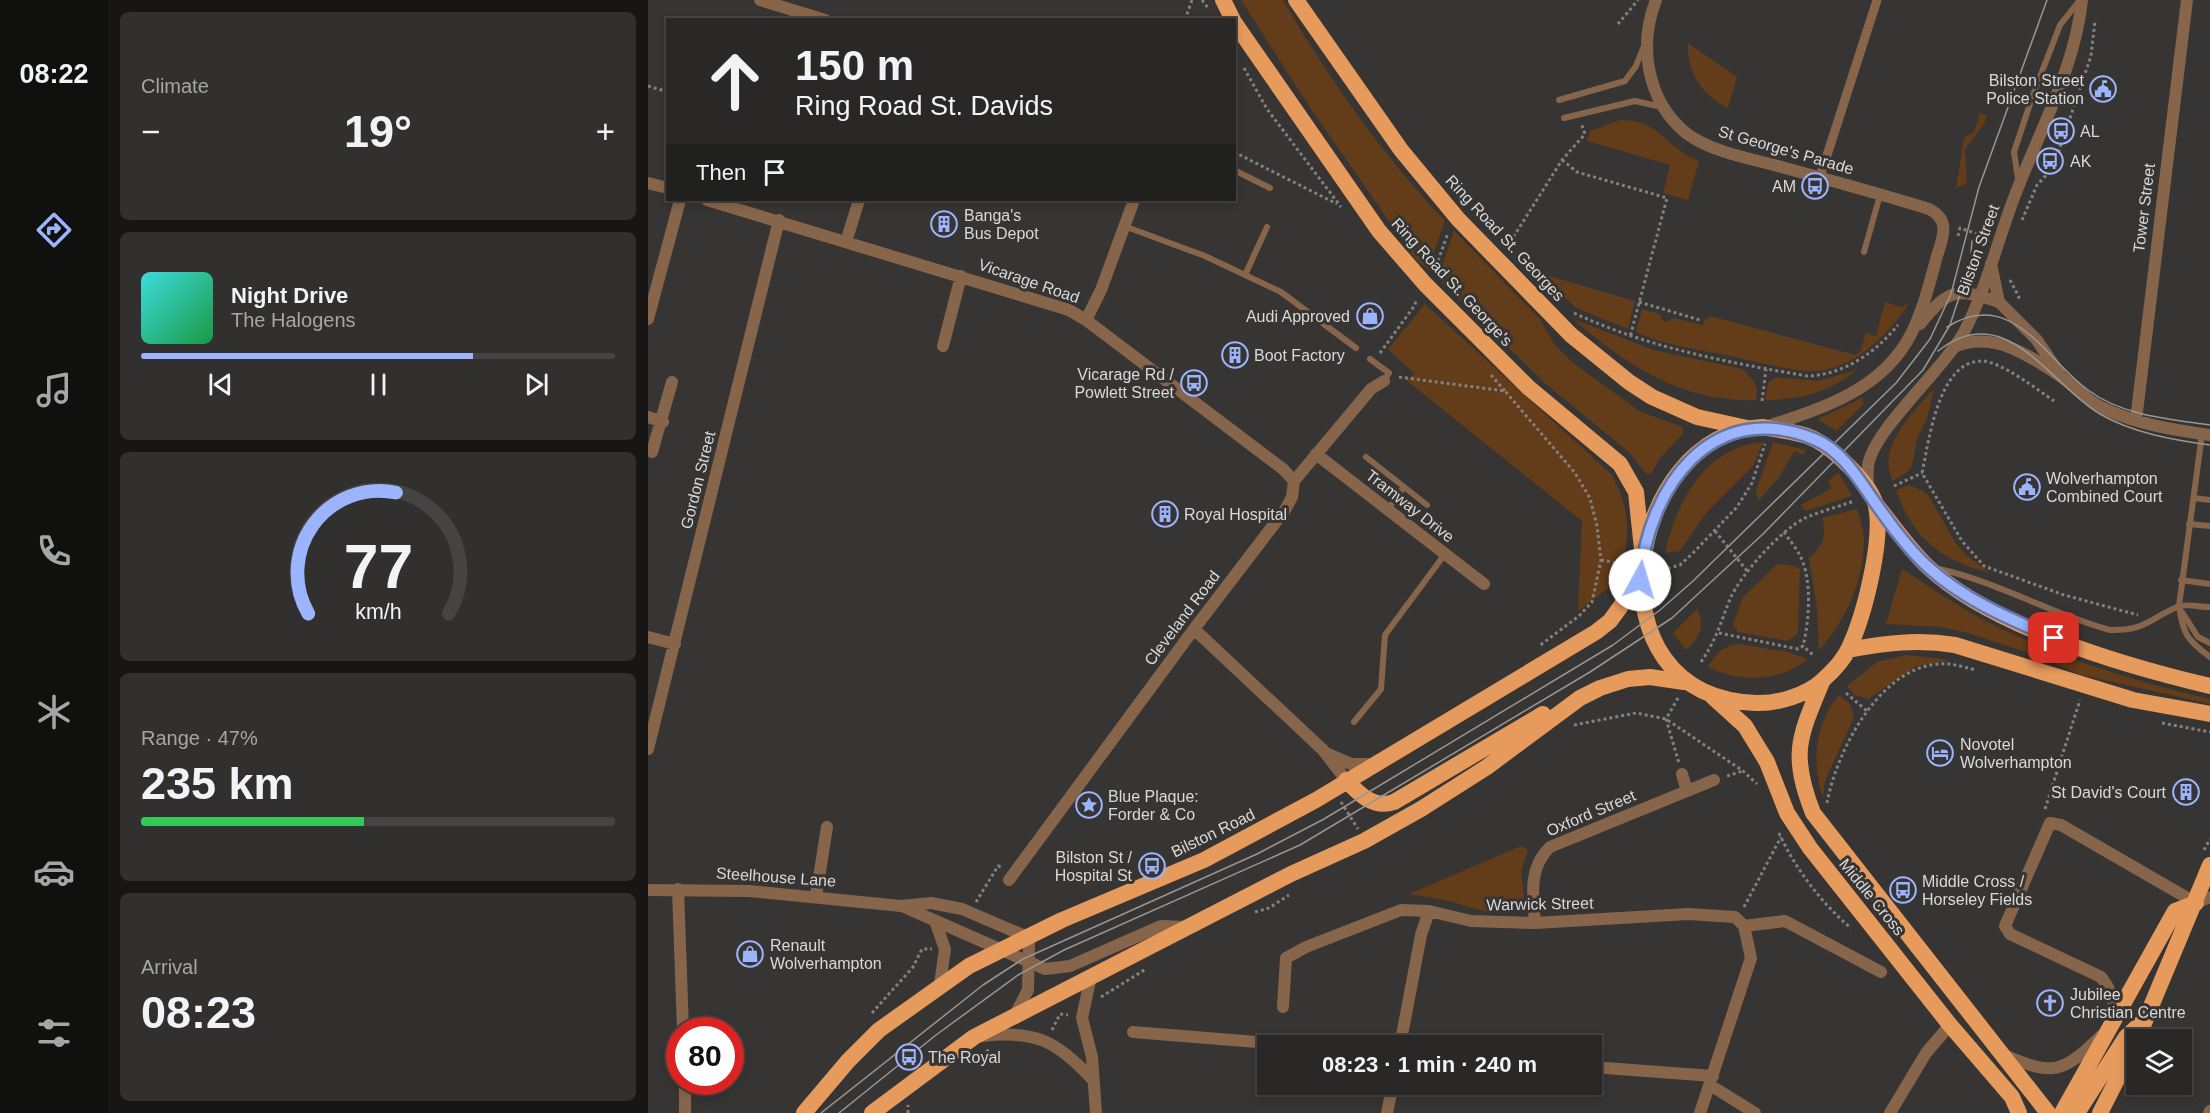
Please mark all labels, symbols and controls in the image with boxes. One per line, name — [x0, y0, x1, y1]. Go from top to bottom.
icon: ahead — [696, 42, 774, 120]
text: 150 m — [795, 42, 914, 89]
text: 08:22 — [19, 59, 89, 89]
place label: Bilston Street Police Station — [1986, 72, 2085, 107]
public building icon: Bilston Street Police Station — [2088, 74, 2118, 104]
text: Climate — [141, 75, 209, 97]
text: Ring Road St. Davids — [795, 91, 1053, 121]
text: 19° — [344, 106, 412, 157]
text: − — [141, 113, 160, 150]
text: + — [596, 113, 615, 150]
bus stop icon: AL — [2046, 116, 2076, 146]
street label: St George's Parade — [1716, 123, 1856, 177]
place label: AL — [2080, 123, 2100, 140]
bus stop icon: AK — [2035, 146, 2065, 176]
place label: AK — [2070, 153, 2092, 170]
icon: arrive — [758, 156, 791, 189]
text: Then — [696, 160, 746, 185]
street label: Tower Street — [2130, 162, 2158, 254]
bus stop icon: AM — [1800, 171, 1830, 201]
street label: Ring Road St. Georges — [1442, 172, 1568, 304]
place label: AM — [1772, 178, 1796, 195]
street label: Bilston Street — [1954, 202, 2002, 298]
place label: Banga's Bus Depot — [964, 207, 1039, 242]
icon: directions — [33, 209, 75, 251]
building icon: Banga's Bus Depot — [929, 209, 959, 239]
street label: Ring Road St. George's — [1388, 215, 1516, 349]
street label: Vicarage Road — [976, 256, 1082, 306]
text: Night Drive — [231, 283, 348, 308]
shop icon: Audi Approved — [1355, 301, 1385, 331]
place label: Audi Approved — [1246, 308, 1350, 325]
text: The Halogens — [231, 309, 356, 331]
building icon: Boot Factory — [1220, 340, 1250, 370]
place label: Boot Factory — [1254, 347, 1345, 364]
place label: Vicarage Rd / Powlett Street — [1074, 366, 1175, 401]
icon: previous — [204, 368, 237, 401]
icon: pause — [362, 368, 395, 401]
icon: next — [520, 368, 553, 401]
bus stop icon: Vicarage Rd / Powlett Street — [1179, 368, 1209, 398]
icon: music — [33, 369, 75, 411]
street label: Gordon Street — [678, 429, 719, 531]
street label: Tramway Drive — [1363, 466, 1457, 546]
place label: Wolverhampton Combined Court — [2046, 470, 2163, 505]
public building icon: Wolverhampton Combined Court — [2012, 472, 2042, 502]
building icon: Royal Hospital — [1150, 499, 1180, 529]
place label: Royal Hospital — [1184, 506, 1287, 523]
icon: phone — [33, 530, 75, 572]
text: 77 — [343, 532, 413, 601]
position arrow — [1608, 548, 1672, 612]
street label: Cleveland Road — [1141, 567, 1223, 669]
text: km/h — [355, 600, 401, 624]
pin — [2028, 612, 2079, 663]
icon: arrive — [2037, 621, 2070, 654]
icon: climate — [33, 691, 75, 733]
text: Range · 47% — [141, 727, 258, 749]
place label: Novotel Wolverhampton — [1960, 736, 2072, 771]
hotel icon: Novotel Wolverhampton — [1925, 738, 1955, 768]
text: 235 km — [141, 758, 294, 809]
building icon: St David's Court — [2171, 777, 2201, 807]
place label: St David's Court — [2051, 784, 2167, 801]
street label: Oxford Street — [1544, 786, 1639, 839]
place label: Blue Plaque: Forder & Co — [1108, 788, 1199, 823]
place icon: Blue Plaque: Forder & Co — [1074, 790, 1104, 820]
street label: Bilston Road — [1169, 805, 1257, 861]
place label: Bilston St / Hospital St — [1055, 849, 1133, 884]
icon: car — [33, 851, 75, 893]
bus stop icon: Bilston St / Hospital St — [1137, 851, 1167, 881]
street label: Middle Cross — [1836, 855, 1908, 939]
street label: Steelhouse Lane — [715, 864, 837, 890]
place label: Middle Cross / Horseley Fields — [1922, 873, 2032, 908]
bus stop icon: Middle Cross / Horseley Fields — [1888, 875, 1918, 905]
street label: Warwick Street — [1486, 895, 1594, 913]
place label: Renault Wolverhampton — [770, 937, 882, 972]
shop icon: Renault Wolverhampton — [735, 939, 765, 969]
text: Arrival — [141, 956, 198, 978]
place label: Jubilee Christian Centre — [2070, 986, 2186, 1021]
text: 08:23 — [141, 987, 256, 1038]
church icon: Jubilee Christian Centre — [2035, 988, 2065, 1018]
icon: filters — [33, 1012, 75, 1054]
speed limit sign: 80 — [666, 1017, 744, 1095]
map controls — [2126, 1029, 2192, 1095]
button: layers — [2126, 1029, 2192, 1095]
bus stop icon: The Royal — [894, 1042, 924, 1072]
place label: The Royal — [928, 1049, 1001, 1066]
text: 08:23 · 1 min · 240 m — [1322, 1052, 1537, 1077]

